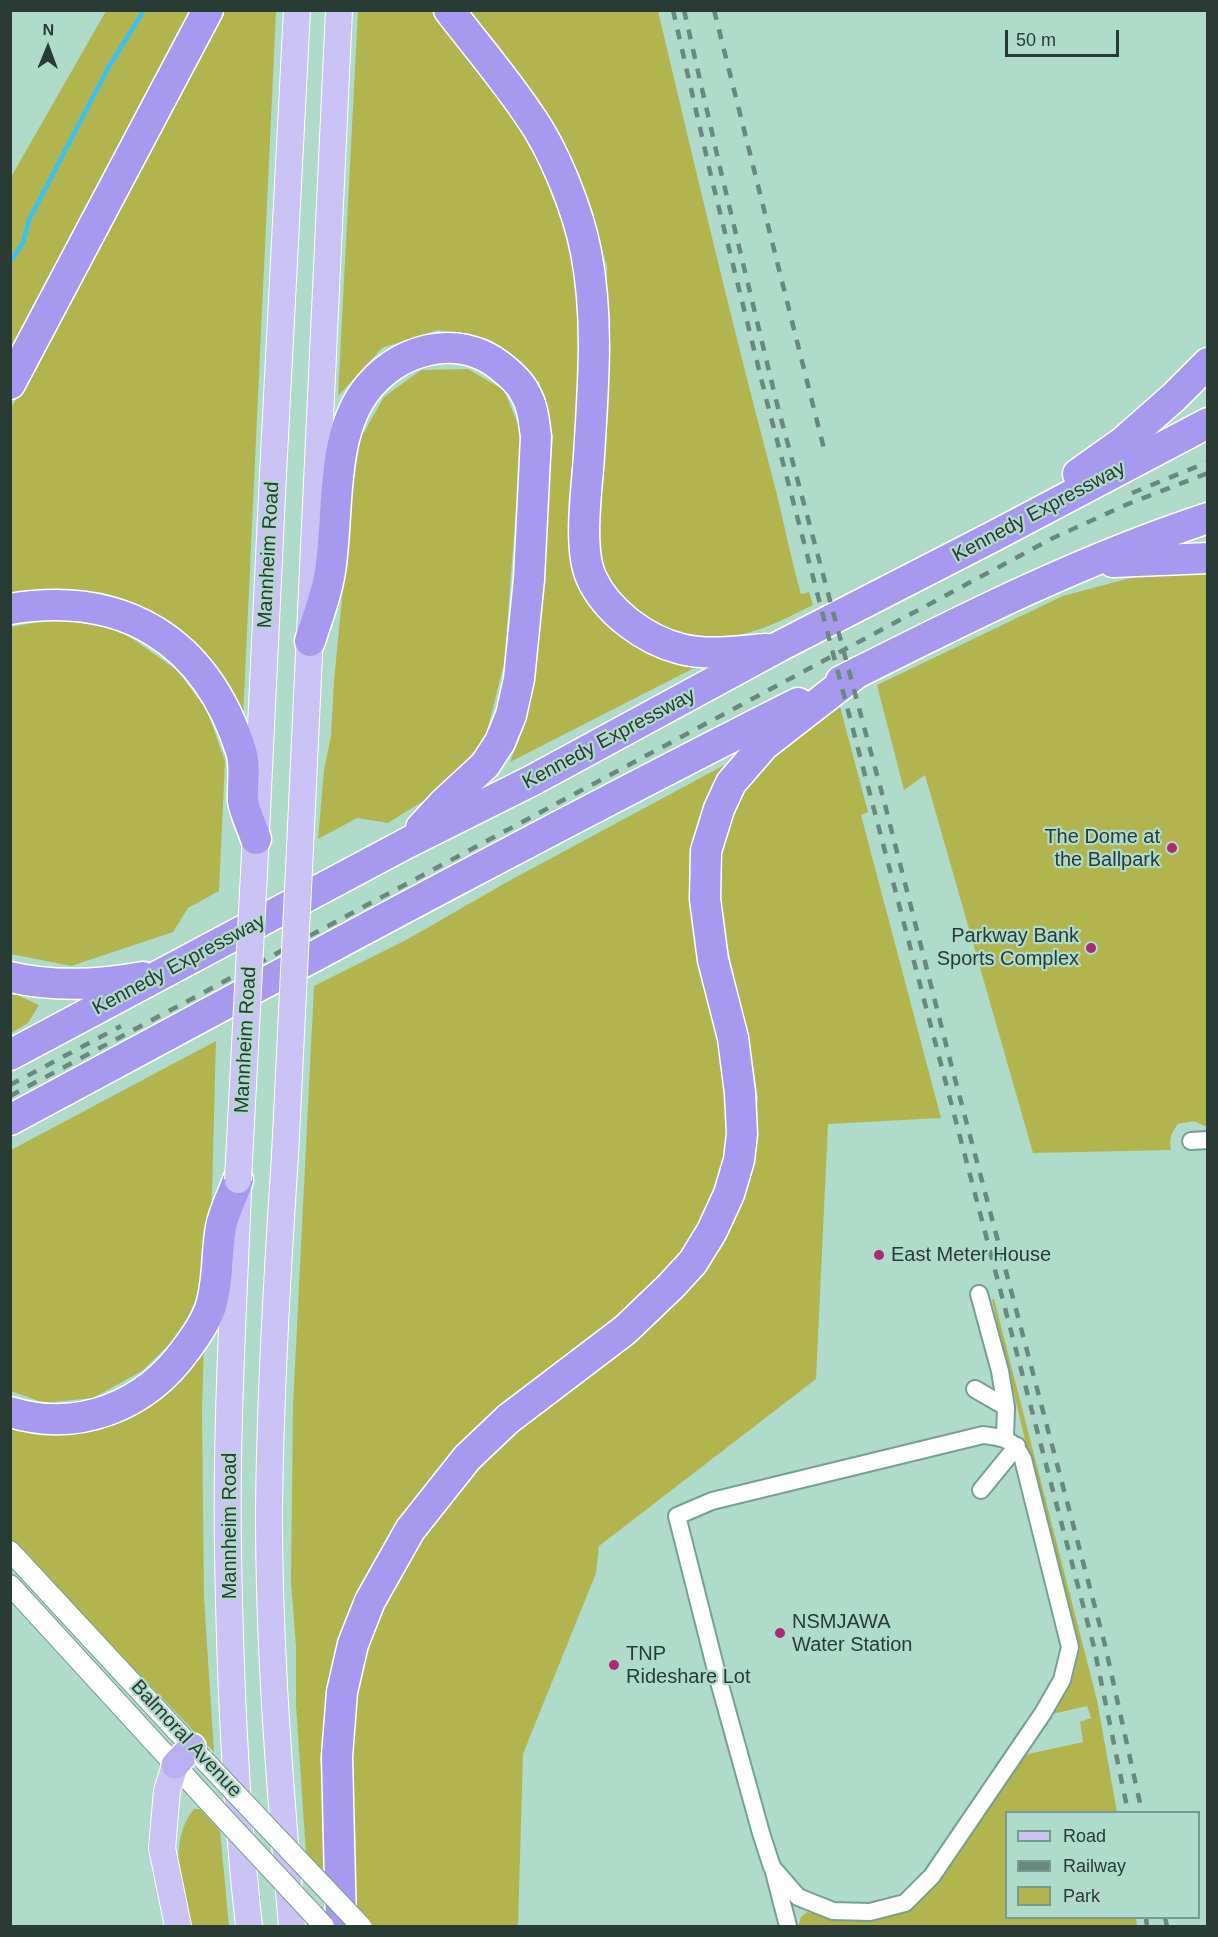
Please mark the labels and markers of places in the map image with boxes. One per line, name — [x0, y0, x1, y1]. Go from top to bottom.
place label: The Dome at the Ballpark — [1044, 825, 1160, 872]
marker: The Dome at the Ballpark — [1165, 841, 1179, 855]
place label: Parkway Bank Sports Complex — [937, 924, 1079, 971]
marker: Parkway Bank Sports Complex — [1084, 941, 1098, 955]
place label: East Meter House — [891, 1243, 1051, 1267]
marker: East Meter House — [872, 1248, 886, 1262]
place label: NSMJAWA Water Station — [792, 1610, 912, 1657]
marker: NSMJAWA Water Station — [773, 1626, 787, 1640]
place label: TNP Rideshare Lot — [626, 1642, 751, 1689]
marker: TNP Rideshare Lot — [607, 1658, 621, 1672]

